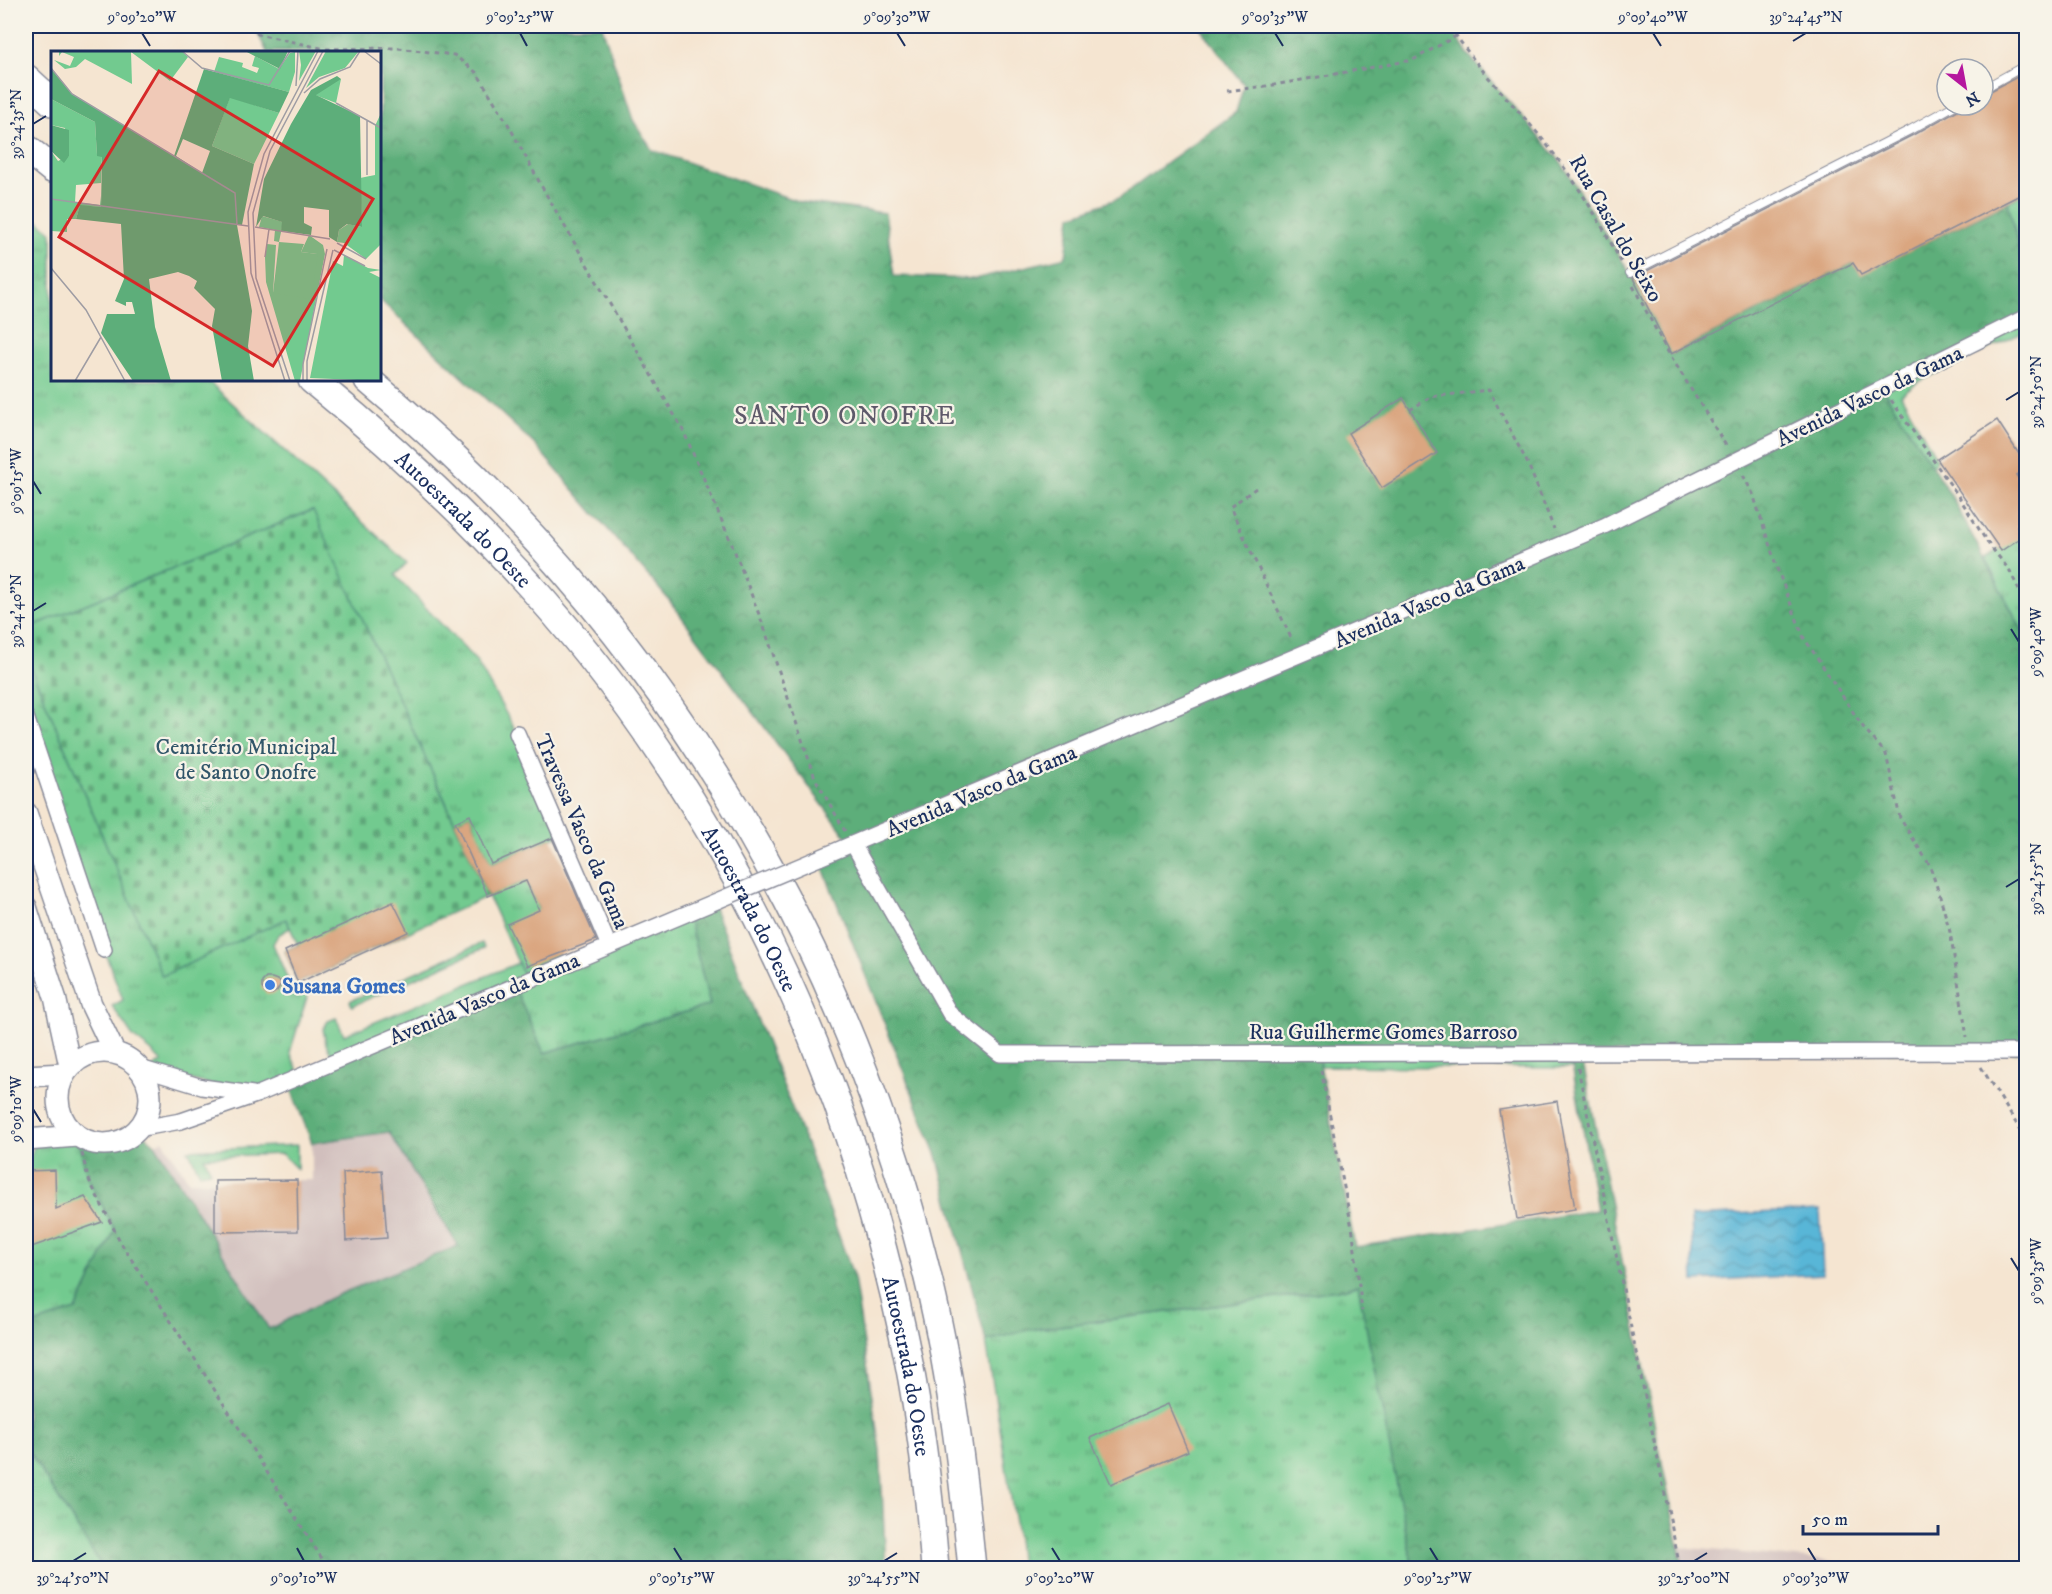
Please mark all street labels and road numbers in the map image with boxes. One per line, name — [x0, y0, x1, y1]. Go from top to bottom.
street label: Rua Casal do Seixo — [1563, 150, 1669, 307]
street label: Avenida Vasco da Gama — [1772, 339, 1968, 453]
street label: Autoestrada do Oeste — [389, 446, 537, 594]
street label: Avenida Vasco da Gama — [1330, 550, 1529, 655]
street label: Travessa Vasco da Gama — [528, 730, 635, 934]
street label: Avenida Vasco da Gama — [882, 739, 1081, 844]
street label: Autoestrada do Oeste — [695, 821, 802, 996]
street label: Avenida Vasco da Gama — [385, 947, 584, 1052]
street label: Rua Guilherme Gomes Barroso — [1249, 1019, 1517, 1046]
street label: Autoestrada do Oeste — [875, 1273, 936, 1458]

